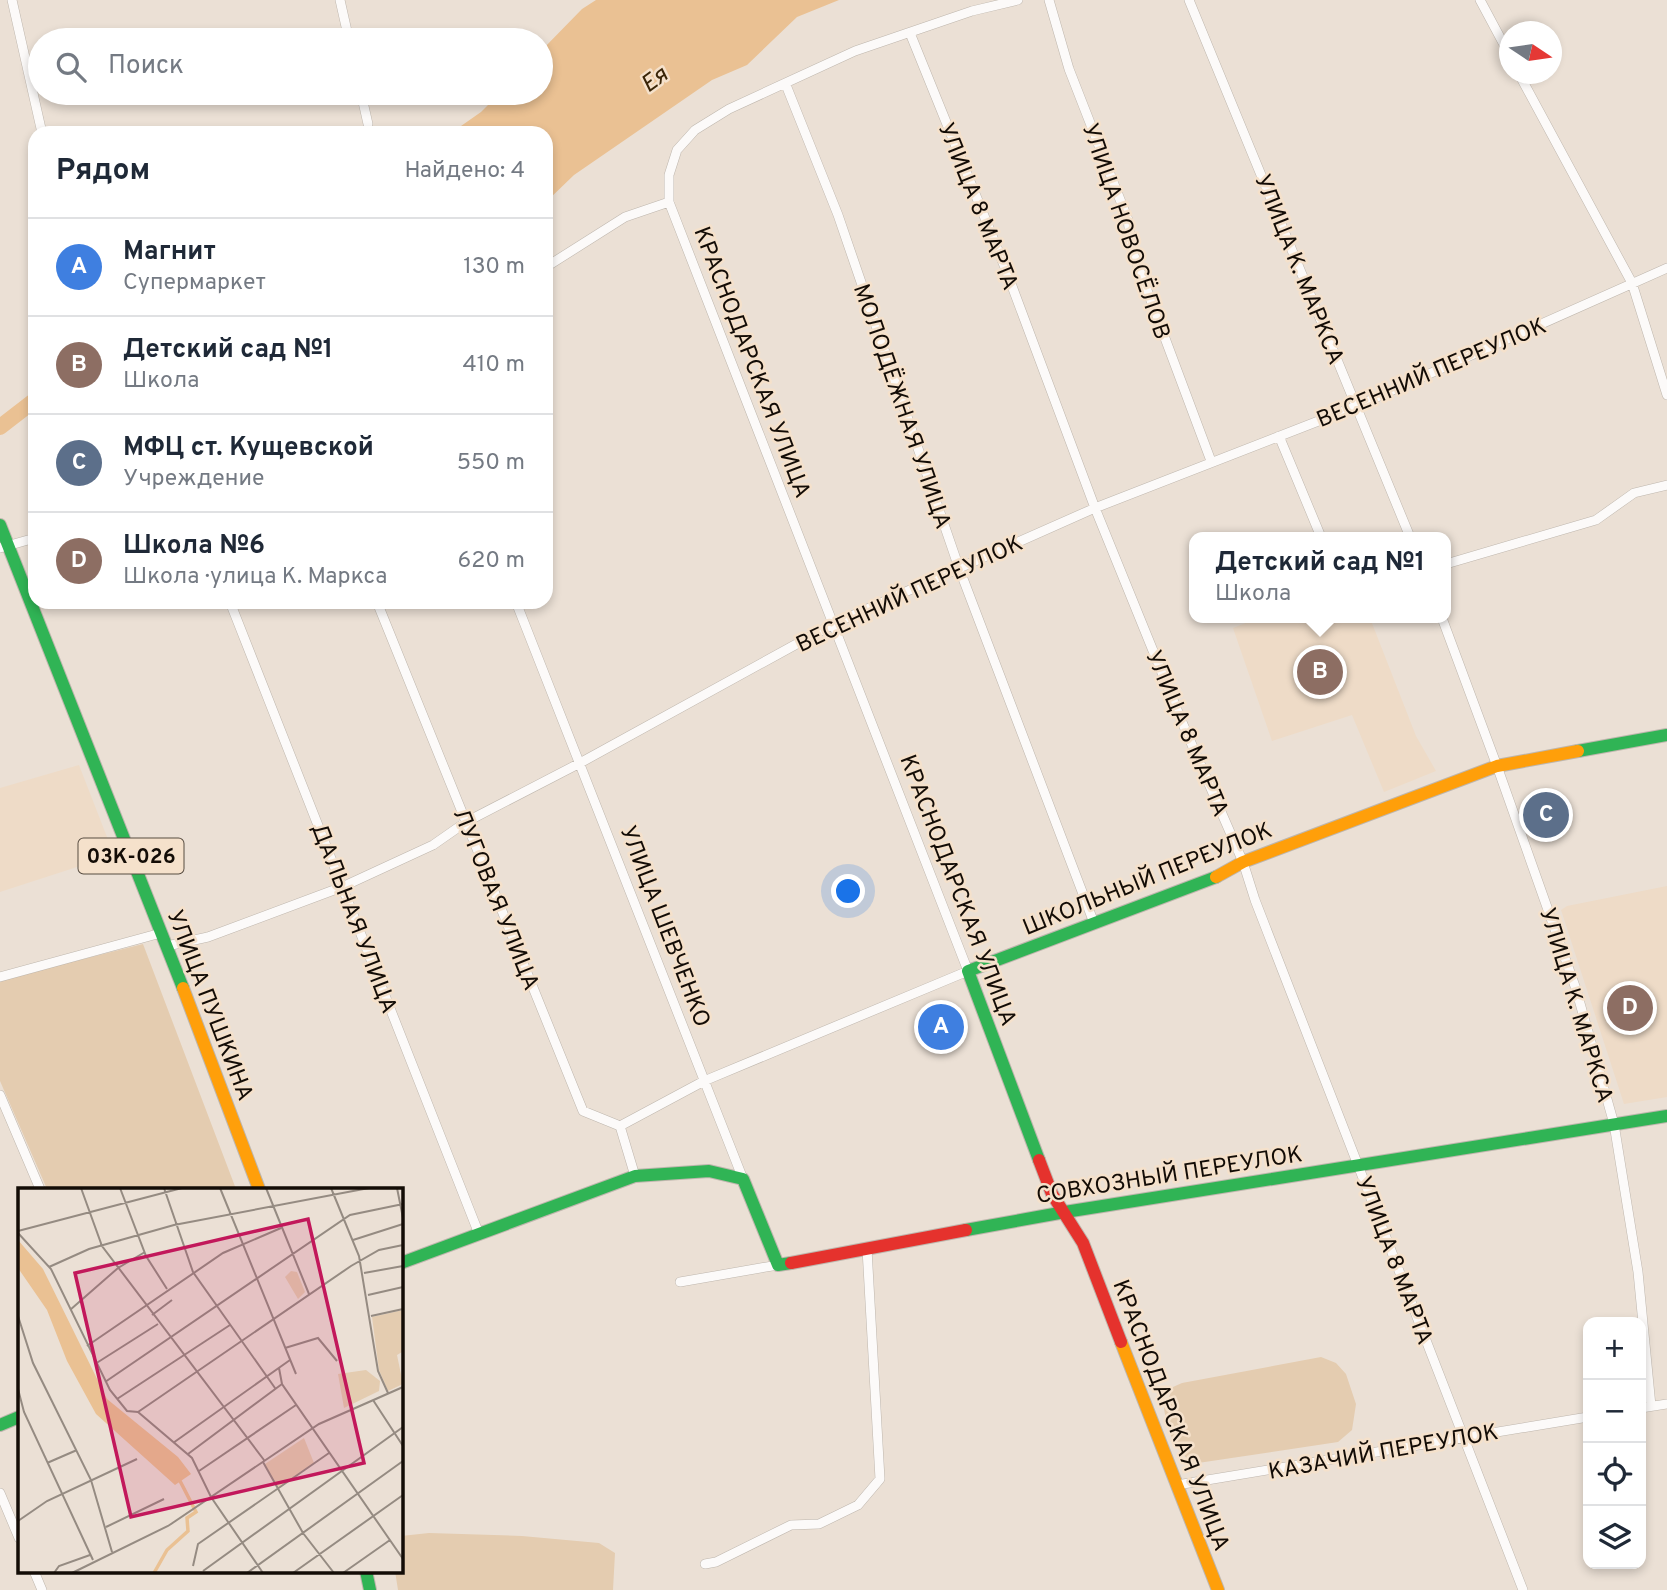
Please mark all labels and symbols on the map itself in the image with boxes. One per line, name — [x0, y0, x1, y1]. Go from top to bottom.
north arrow — [1499, 21, 1562, 84]
water label: Ея — [636, 60, 675, 100]
street label: УЛИЦА 8 МАРТА — [930, 119, 1023, 295]
street label: УЛИЦА НОВОСЁЛОВ — [1074, 120, 1176, 344]
street label: УЛИЦА К. МАРКСА — [1246, 171, 1349, 369]
street label: КРАСНОДАРСКАЯ УЛИЦА — [685, 223, 816, 503]
street label: МОЛОДЁЖНАЯ УЛИЦА — [845, 280, 957, 533]
street label: ВЕСЕННИЙ ПЕРЕУЛОК — [1312, 311, 1551, 436]
street label: ВЕСЕННИЙ ПЕРЕУЛОК — [791, 528, 1028, 661]
street label: УЛИЦА 8 МАРТА — [1138, 646, 1234, 822]
pin: B — [1297, 646, 1343, 698]
street label: КРАСНОДАРСКАЯ УЛИЦА — [891, 751, 1022, 1031]
pin: C — [1523, 789, 1569, 841]
street label: ЛУГОВАЯ УЛИЦА — [445, 805, 544, 995]
street label: ШКОЛЬНЫЙ ПЕРЕУЛОК — [1018, 815, 1277, 944]
street label: ДАЛЬНАЯ УЛИЦА — [303, 820, 402, 1018]
street label: УЛИЦА ШЕВЧЕНКО — [612, 822, 715, 1032]
road number: 03К-026 — [78, 838, 184, 874]
your location — [831, 874, 865, 908]
street label: УЛИЦА К. МАРКСА — [1531, 905, 1618, 1107]
street label: УЛИЦА ПУШКИНА — [159, 906, 258, 1105]
pin: D — [1607, 982, 1653, 1034]
pin: A — [918, 1001, 964, 1053]
street label: СОВХОЗНЫЙ ПЕРЕУЛОК — [1034, 1139, 1305, 1212]
street label: УЛИЦА 8 МАРТА — [1347, 1173, 1438, 1349]
inset map — [18, 1188, 402, 1572]
street label: КРАСНОДАРСКАЯ УЛИЦА — [1104, 1276, 1235, 1556]
street label: КАЗАЧИЙ ПЕРЕУЛОК — [1266, 1417, 1501, 1488]

